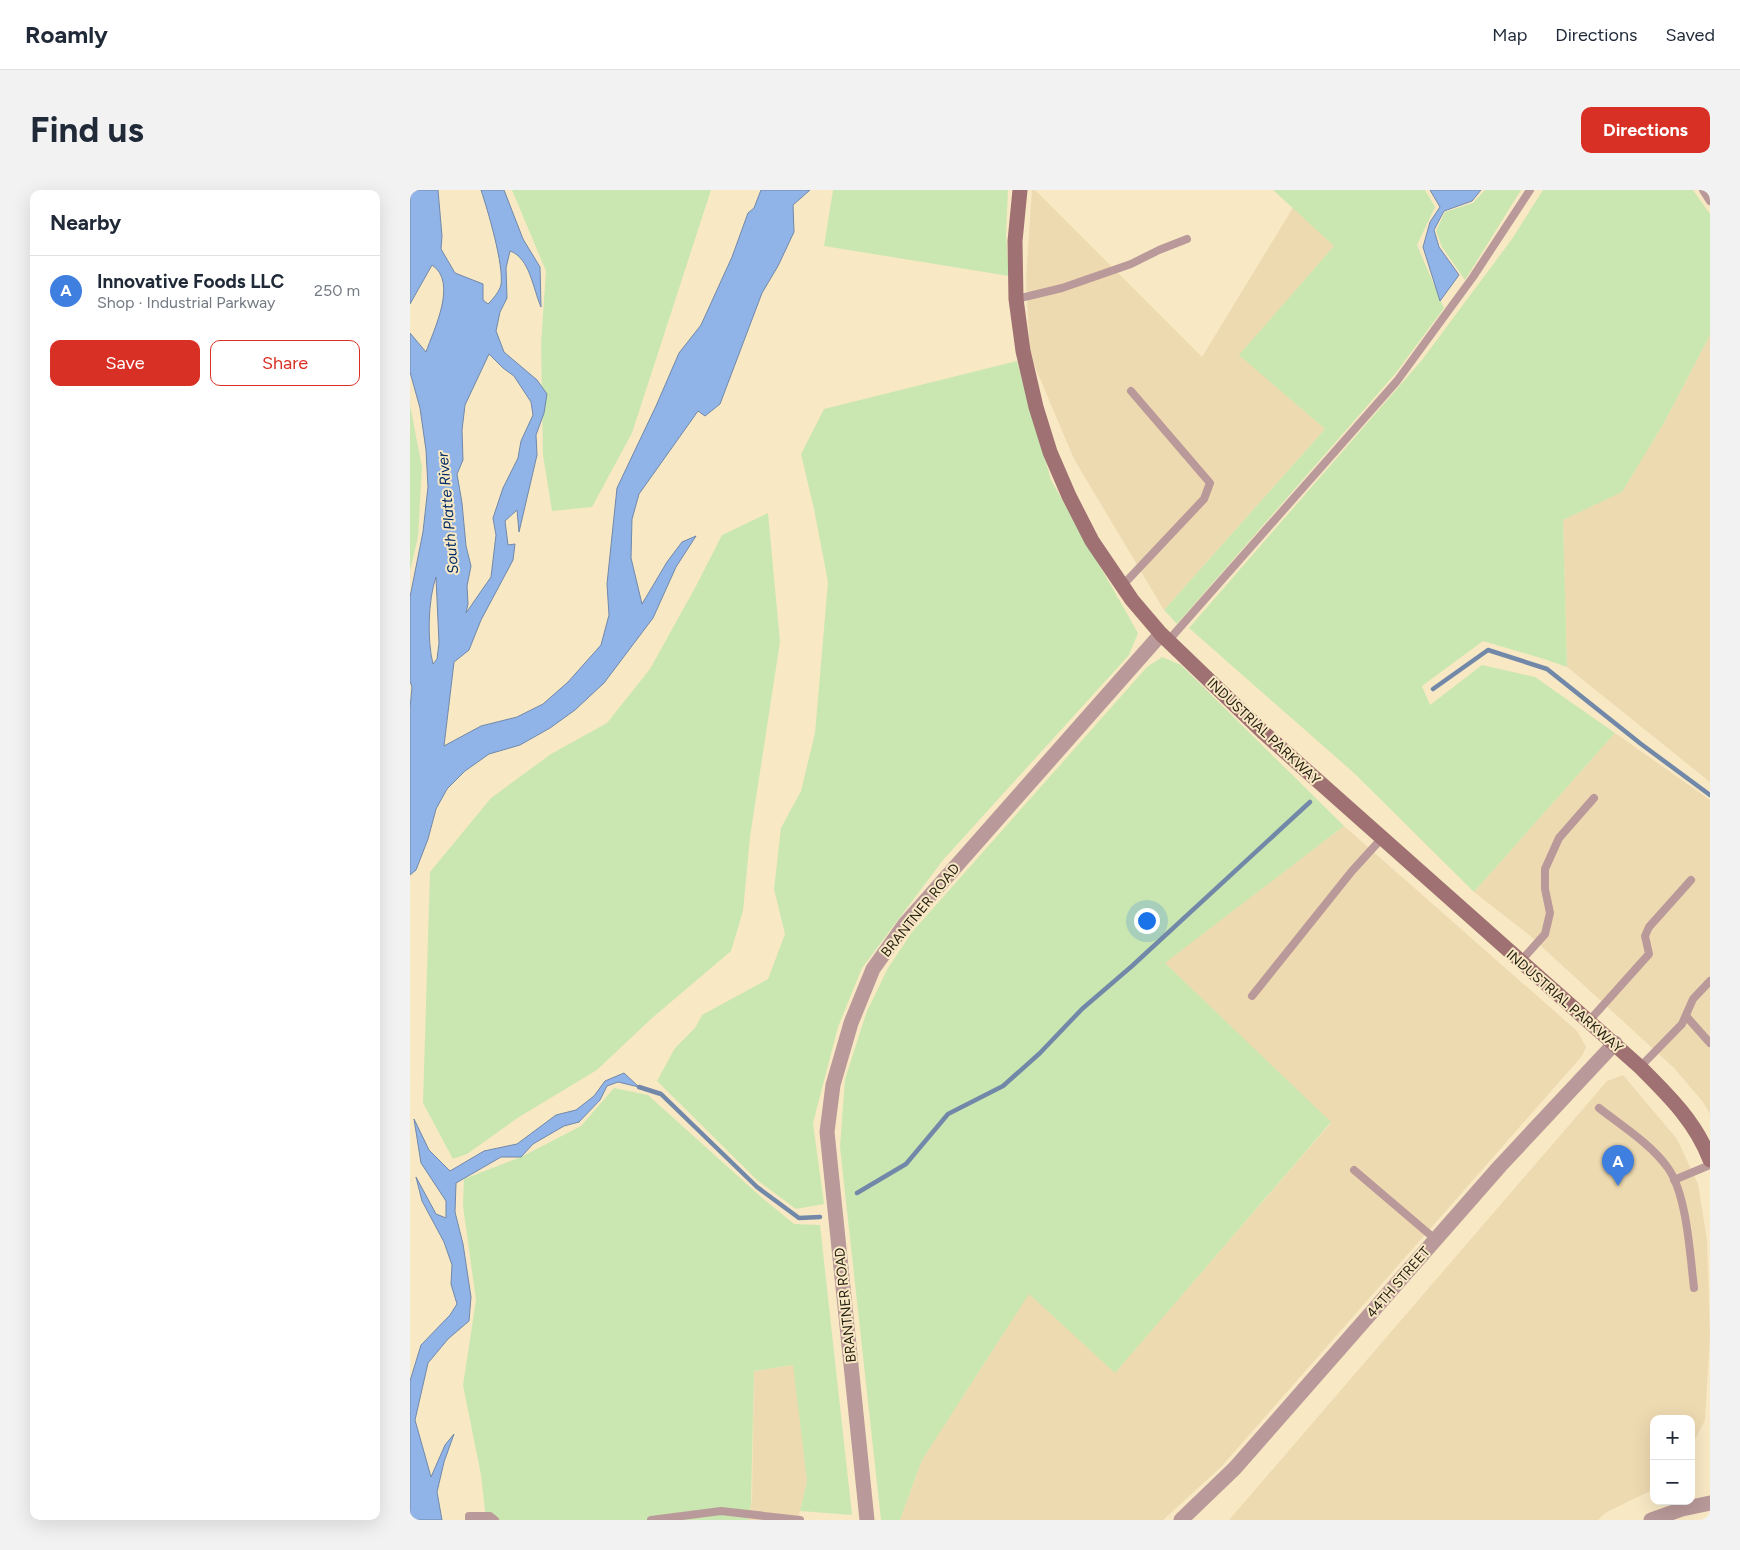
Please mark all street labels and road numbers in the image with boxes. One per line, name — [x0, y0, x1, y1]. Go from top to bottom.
street label: INDUSTRIAL PARKWAY — [1203, 674, 1324, 789]
street label: BRANTNER ROAD — [877, 860, 963, 961]
street label: INDUSTRIAL PARKWAY — [1503, 946, 1627, 1057]
street label: 44TH STREET — [1363, 1243, 1434, 1321]
street label: BRANTNER ROAD — [831, 1247, 860, 1363]

